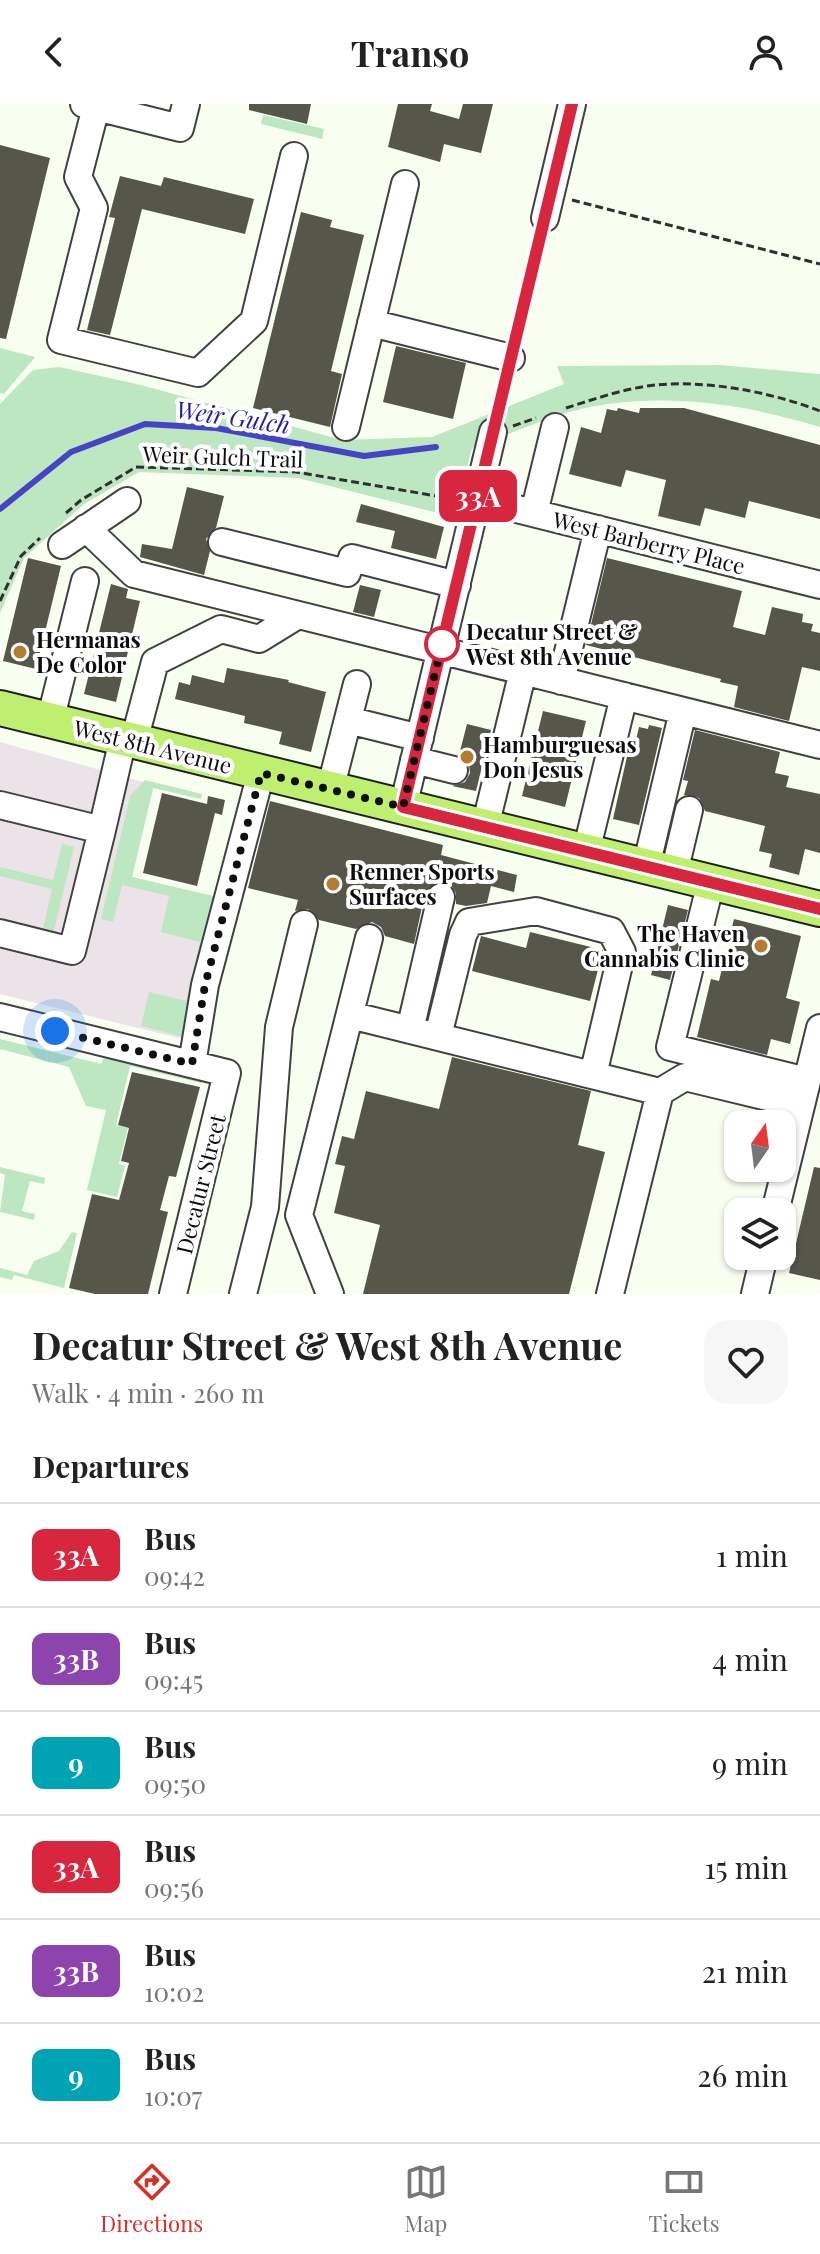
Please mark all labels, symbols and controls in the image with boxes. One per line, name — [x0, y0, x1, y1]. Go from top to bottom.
text: Transo — [351, 28, 469, 76]
icon: back — [32, 30, 76, 74]
icon: person — [744, 30, 788, 74]
water label: Weir Gulch — [174, 392, 292, 440]
street label: Weir Gulch Trail — [141, 438, 304, 474]
line badge: 33A — [432, 470, 524, 522]
text: 33A — [455, 477, 501, 514]
street label: West Barberry Place — [549, 503, 748, 580]
place label: Decatur Street & West 8th Avenue — [465, 616, 638, 671]
place label: Hermanas De Color — [36, 624, 141, 679]
marker: Decatur Street & West 8th Avenue — [425, 627, 459, 661]
marker: Hermanas De Color — [11, 643, 29, 661]
street label: West 8th Avenue — [70, 712, 235, 780]
place label: Hamburguesas Don Jesus — [483, 729, 637, 784]
marker: Hamburguesas Don Jesus — [458, 748, 476, 766]
place label: Renner Sports Surfaces — [349, 856, 495, 911]
marker: Renner Sports Surfaces — [324, 875, 342, 893]
place label: The Haven Cannabis Clinic — [584, 918, 745, 973]
marker: The Haven Cannabis Clinic — [752, 937, 770, 955]
your location — [35, 1011, 75, 1051]
street label: Decatur Street — [168, 1110, 232, 1257]
north arrow — [724, 1110, 796, 1182]
map controls — [724, 1110, 796, 1270]
button: layers — [724, 1198, 796, 1270]
text: Decatur Street & West 8th Avenue — [32, 1319, 623, 1370]
button: heart — [704, 1320, 788, 1404]
text: Walk · 4 min · 260 m — [32, 1375, 264, 1410]
text: Departures — [32, 1446, 189, 1486]
text: Bus — [144, 1518, 196, 1558]
text: 1 min — [716, 1535, 788, 1575]
text: 33A — [53, 1536, 99, 1573]
text: 09:42 — [144, 1558, 205, 1593]
text: Bus — [144, 1622, 196, 1662]
text: 4 min — [712, 1639, 788, 1679]
text: 33B — [53, 1640, 99, 1677]
text: 09:45 — [144, 1662, 203, 1697]
text: Bus — [144, 1726, 196, 1766]
text: 9 min — [712, 1743, 788, 1783]
text: 9 — [68, 1744, 84, 1781]
text: 09:50 — [144, 1766, 206, 1801]
text: Bus — [144, 1830, 196, 1870]
text: 15 min — [704, 1847, 788, 1887]
text: 33A — [53, 1848, 99, 1885]
text: 09:56 — [144, 1870, 204, 1905]
text: Bus — [144, 1934, 196, 1974]
text: 21 min — [702, 1951, 788, 1991]
text: 33B — [53, 1952, 99, 1989]
text: 10:02 — [144, 1974, 204, 2009]
text: Bus — [144, 2038, 196, 2078]
text: 26 min — [697, 2055, 788, 2095]
text: 9 — [68, 2056, 84, 2093]
text: 10:07 — [144, 2078, 202, 2113]
tab: Directions — [100, 2160, 203, 2238]
tab: Map — [404, 2160, 448, 2238]
tab: Tickets — [649, 2160, 720, 2238]

